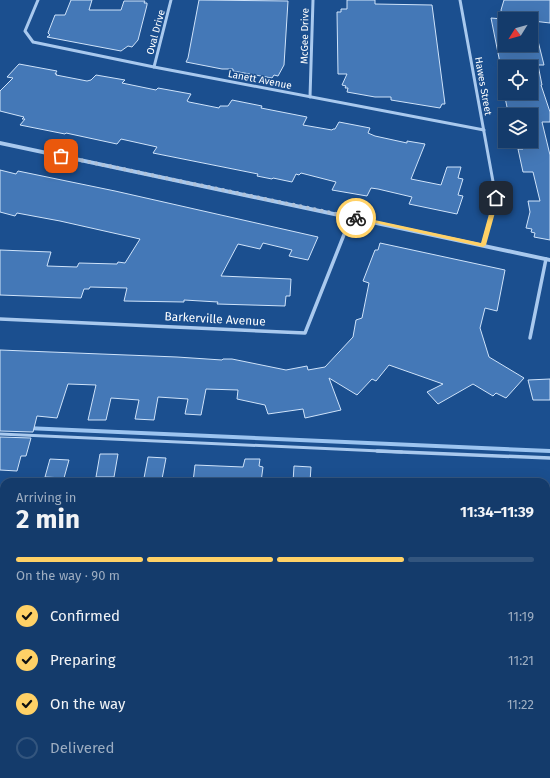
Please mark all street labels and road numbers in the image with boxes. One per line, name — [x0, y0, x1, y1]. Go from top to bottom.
street label: Oval Drive — [144, 8, 168, 56]
street label: McGee Drive — [299, 8, 311, 64]
street label: Hawes Street — [472, 56, 494, 117]
street label: Lanett Avenue — [227, 68, 293, 92]
street label: Barkerville Avenue — [164, 309, 266, 329]

